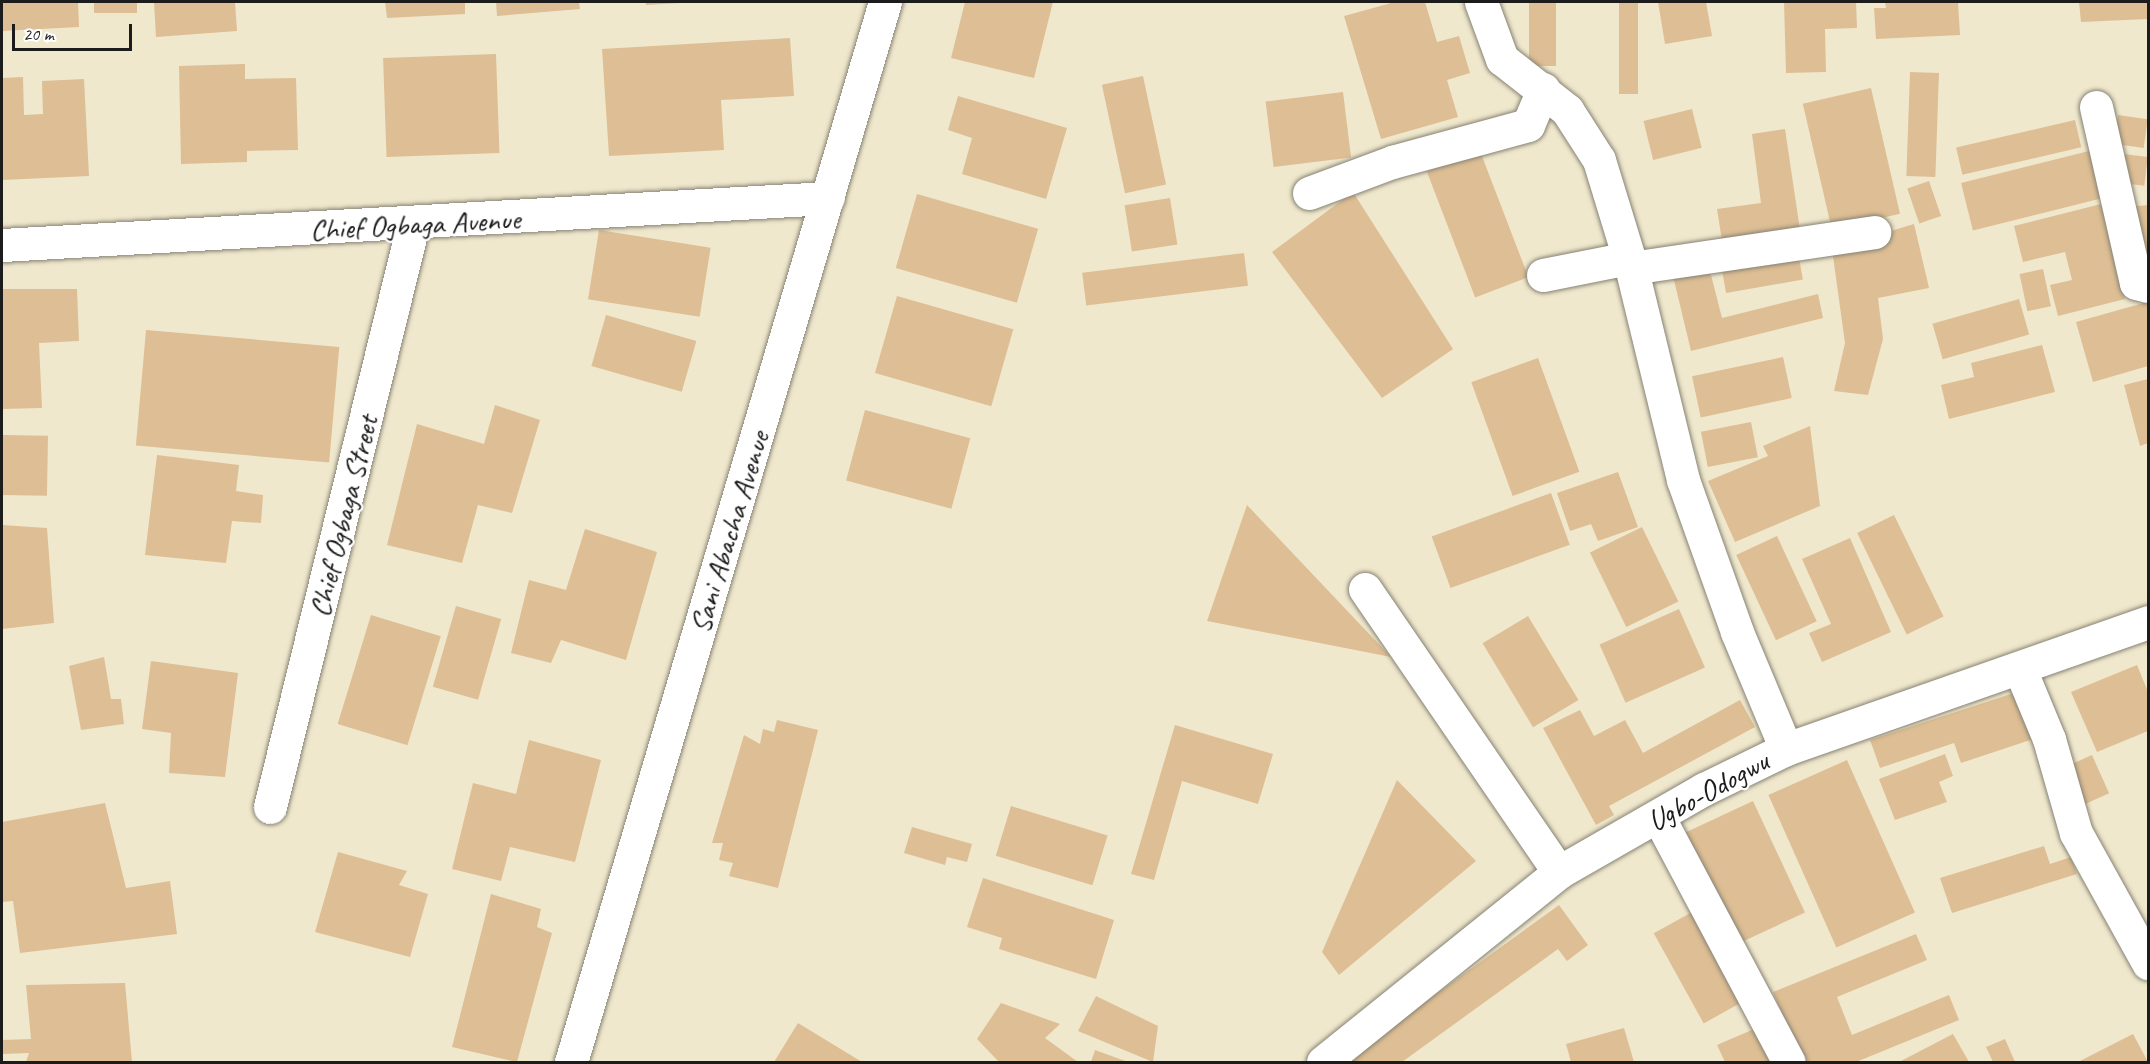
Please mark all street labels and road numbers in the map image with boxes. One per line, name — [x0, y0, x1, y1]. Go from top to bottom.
street label: Chief Ogbaga Avenue — [309, 201, 521, 247]
street label: Chief Ogbaga Street — [300, 411, 386, 621]
street label: Sani Abacha Avenue — [682, 428, 776, 636]
street label: Ugbo-Odogwu — [1641, 743, 1775, 839]

